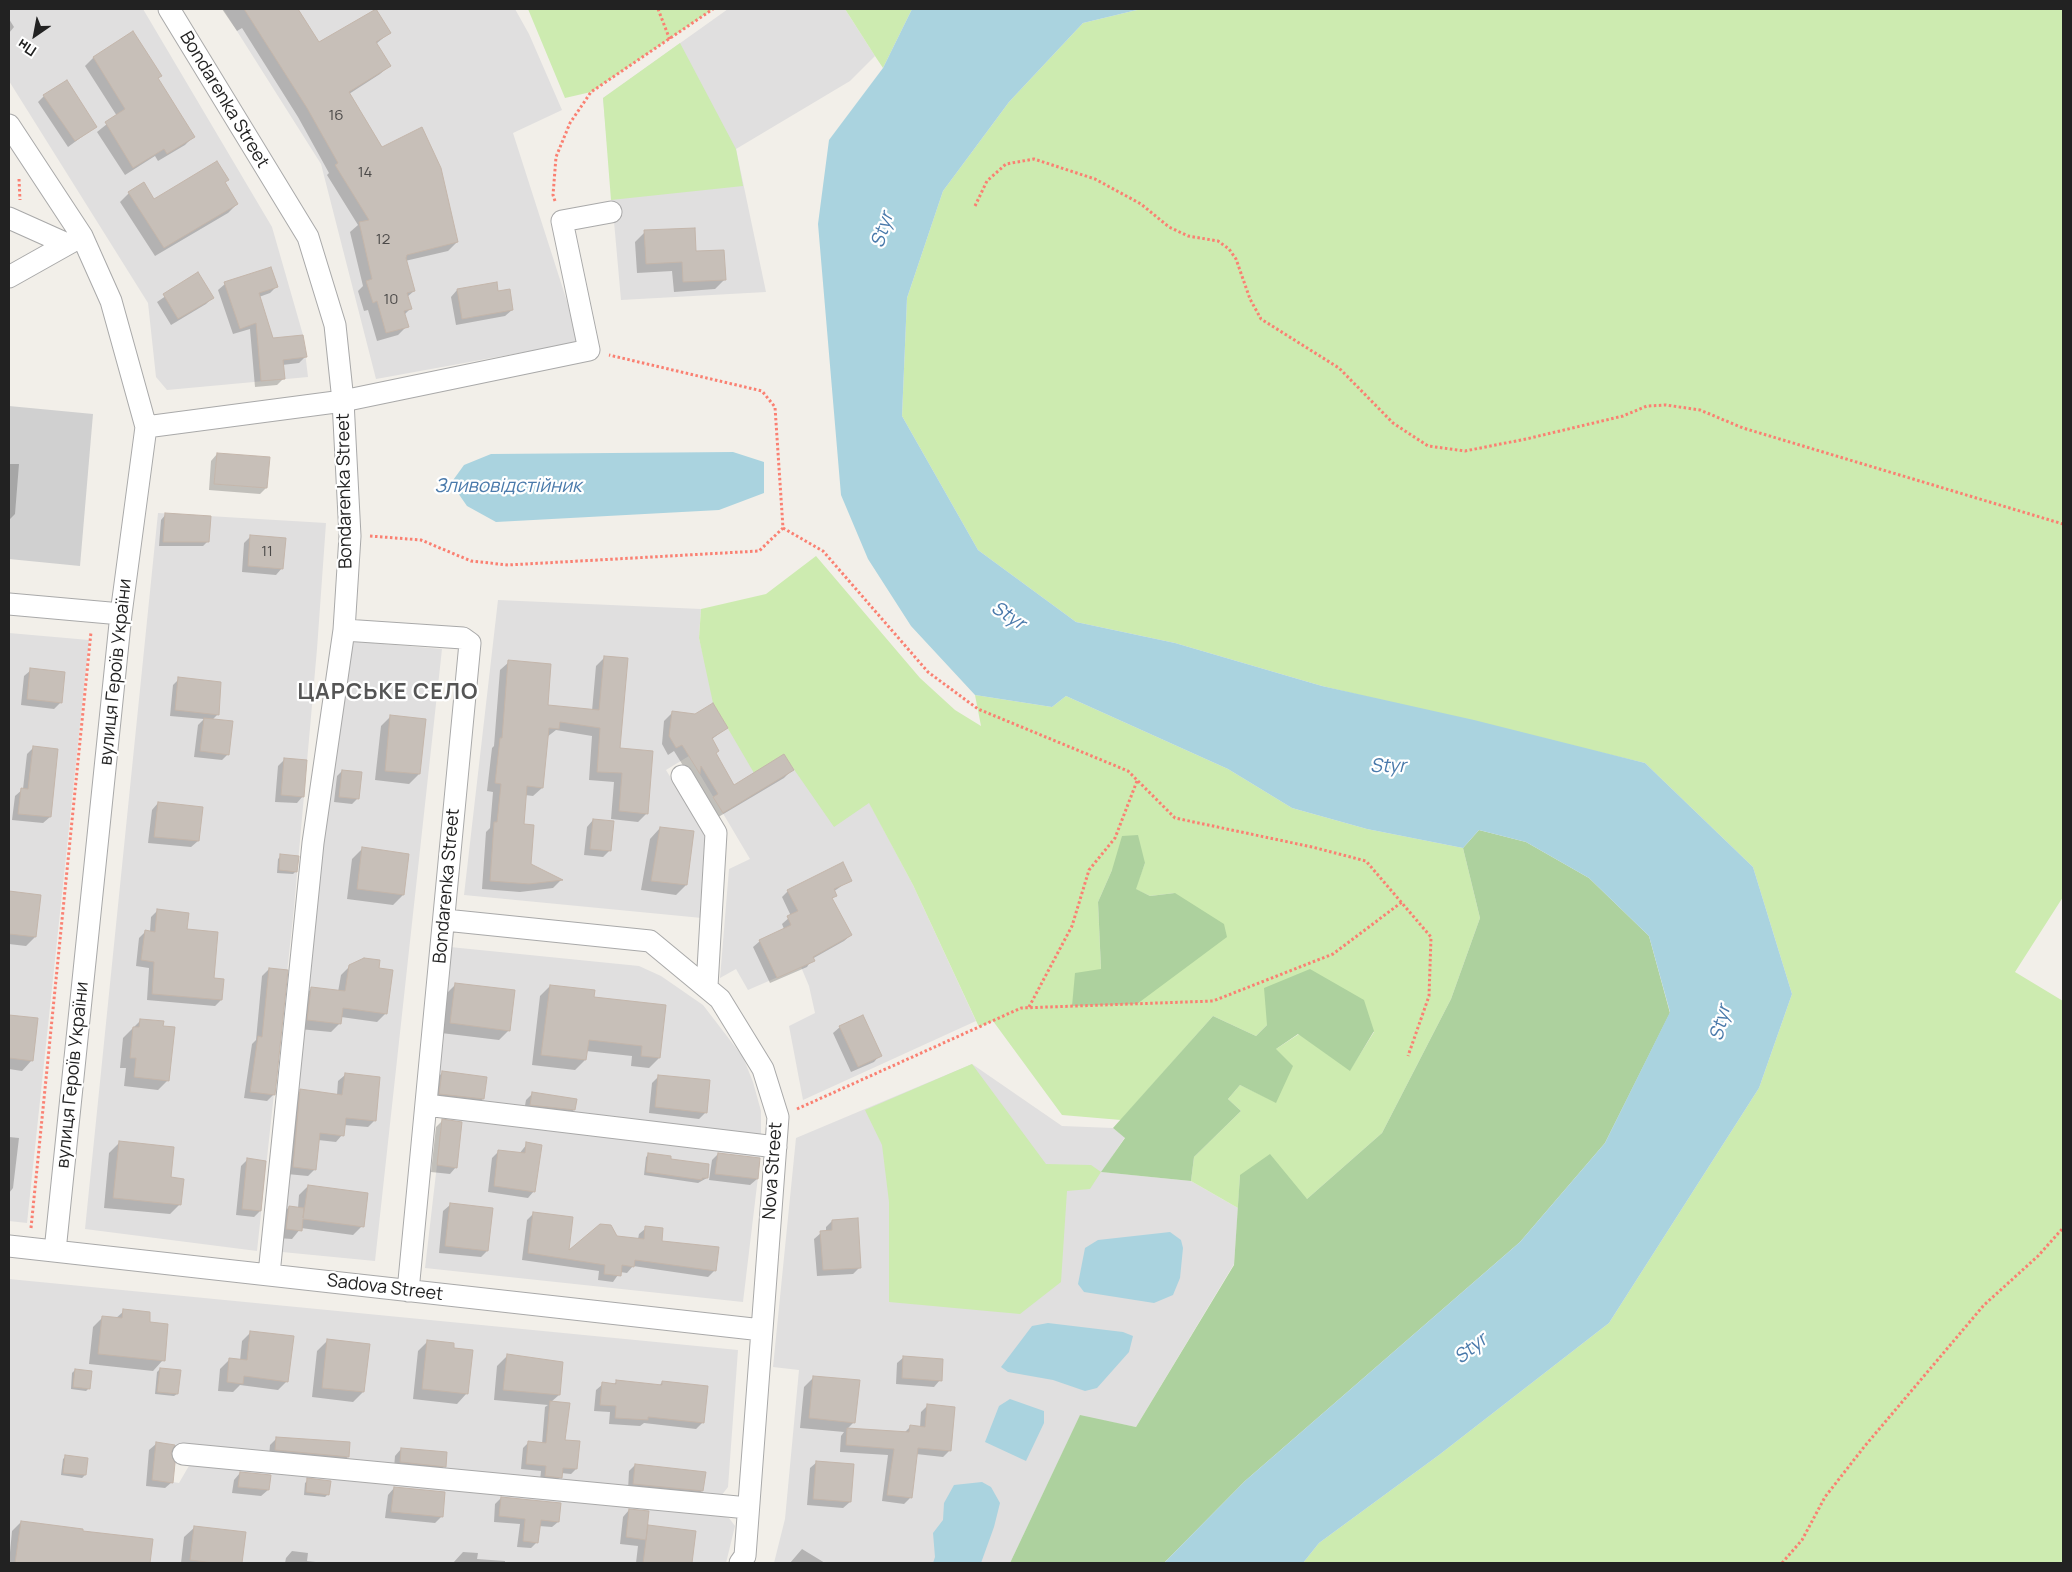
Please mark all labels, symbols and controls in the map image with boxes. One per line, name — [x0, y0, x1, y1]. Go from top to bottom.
north arrow — [10, 10, 60, 60]
street label: Bondarenka Street — [175, 28, 273, 172]
text: Пн — [13, 35, 40, 61]
house number: 16 — [328, 107, 344, 125]
house number: 14 — [358, 164, 372, 182]
water label: Styr — [867, 209, 899, 251]
house number: 12 — [376, 231, 390, 249]
house number: 10 — [384, 291, 398, 309]
street label: Bondarenka Street — [333, 413, 357, 569]
water label: Зливовідстійник — [434, 476, 582, 498]
house number: 11 — [261, 543, 273, 561]
street label: вулиця Героїв України — [95, 578, 137, 766]
water label: Styr — [987, 597, 1029, 635]
district label: ЦАРСЬКЕ СЕЛО — [296, 680, 480, 706]
water label: Styr — [1370, 756, 1406, 778]
street label: Bondarenka Street — [429, 808, 465, 964]
street label: вулиця Героїв України — [52, 981, 94, 1169]
water label: Styr — [1706, 1003, 1736, 1043]
street label: Nova Street — [759, 1122, 787, 1220]
street label: Sadova Street — [326, 1270, 444, 1306]
water label: Styr — [1450, 1329, 1492, 1369]

